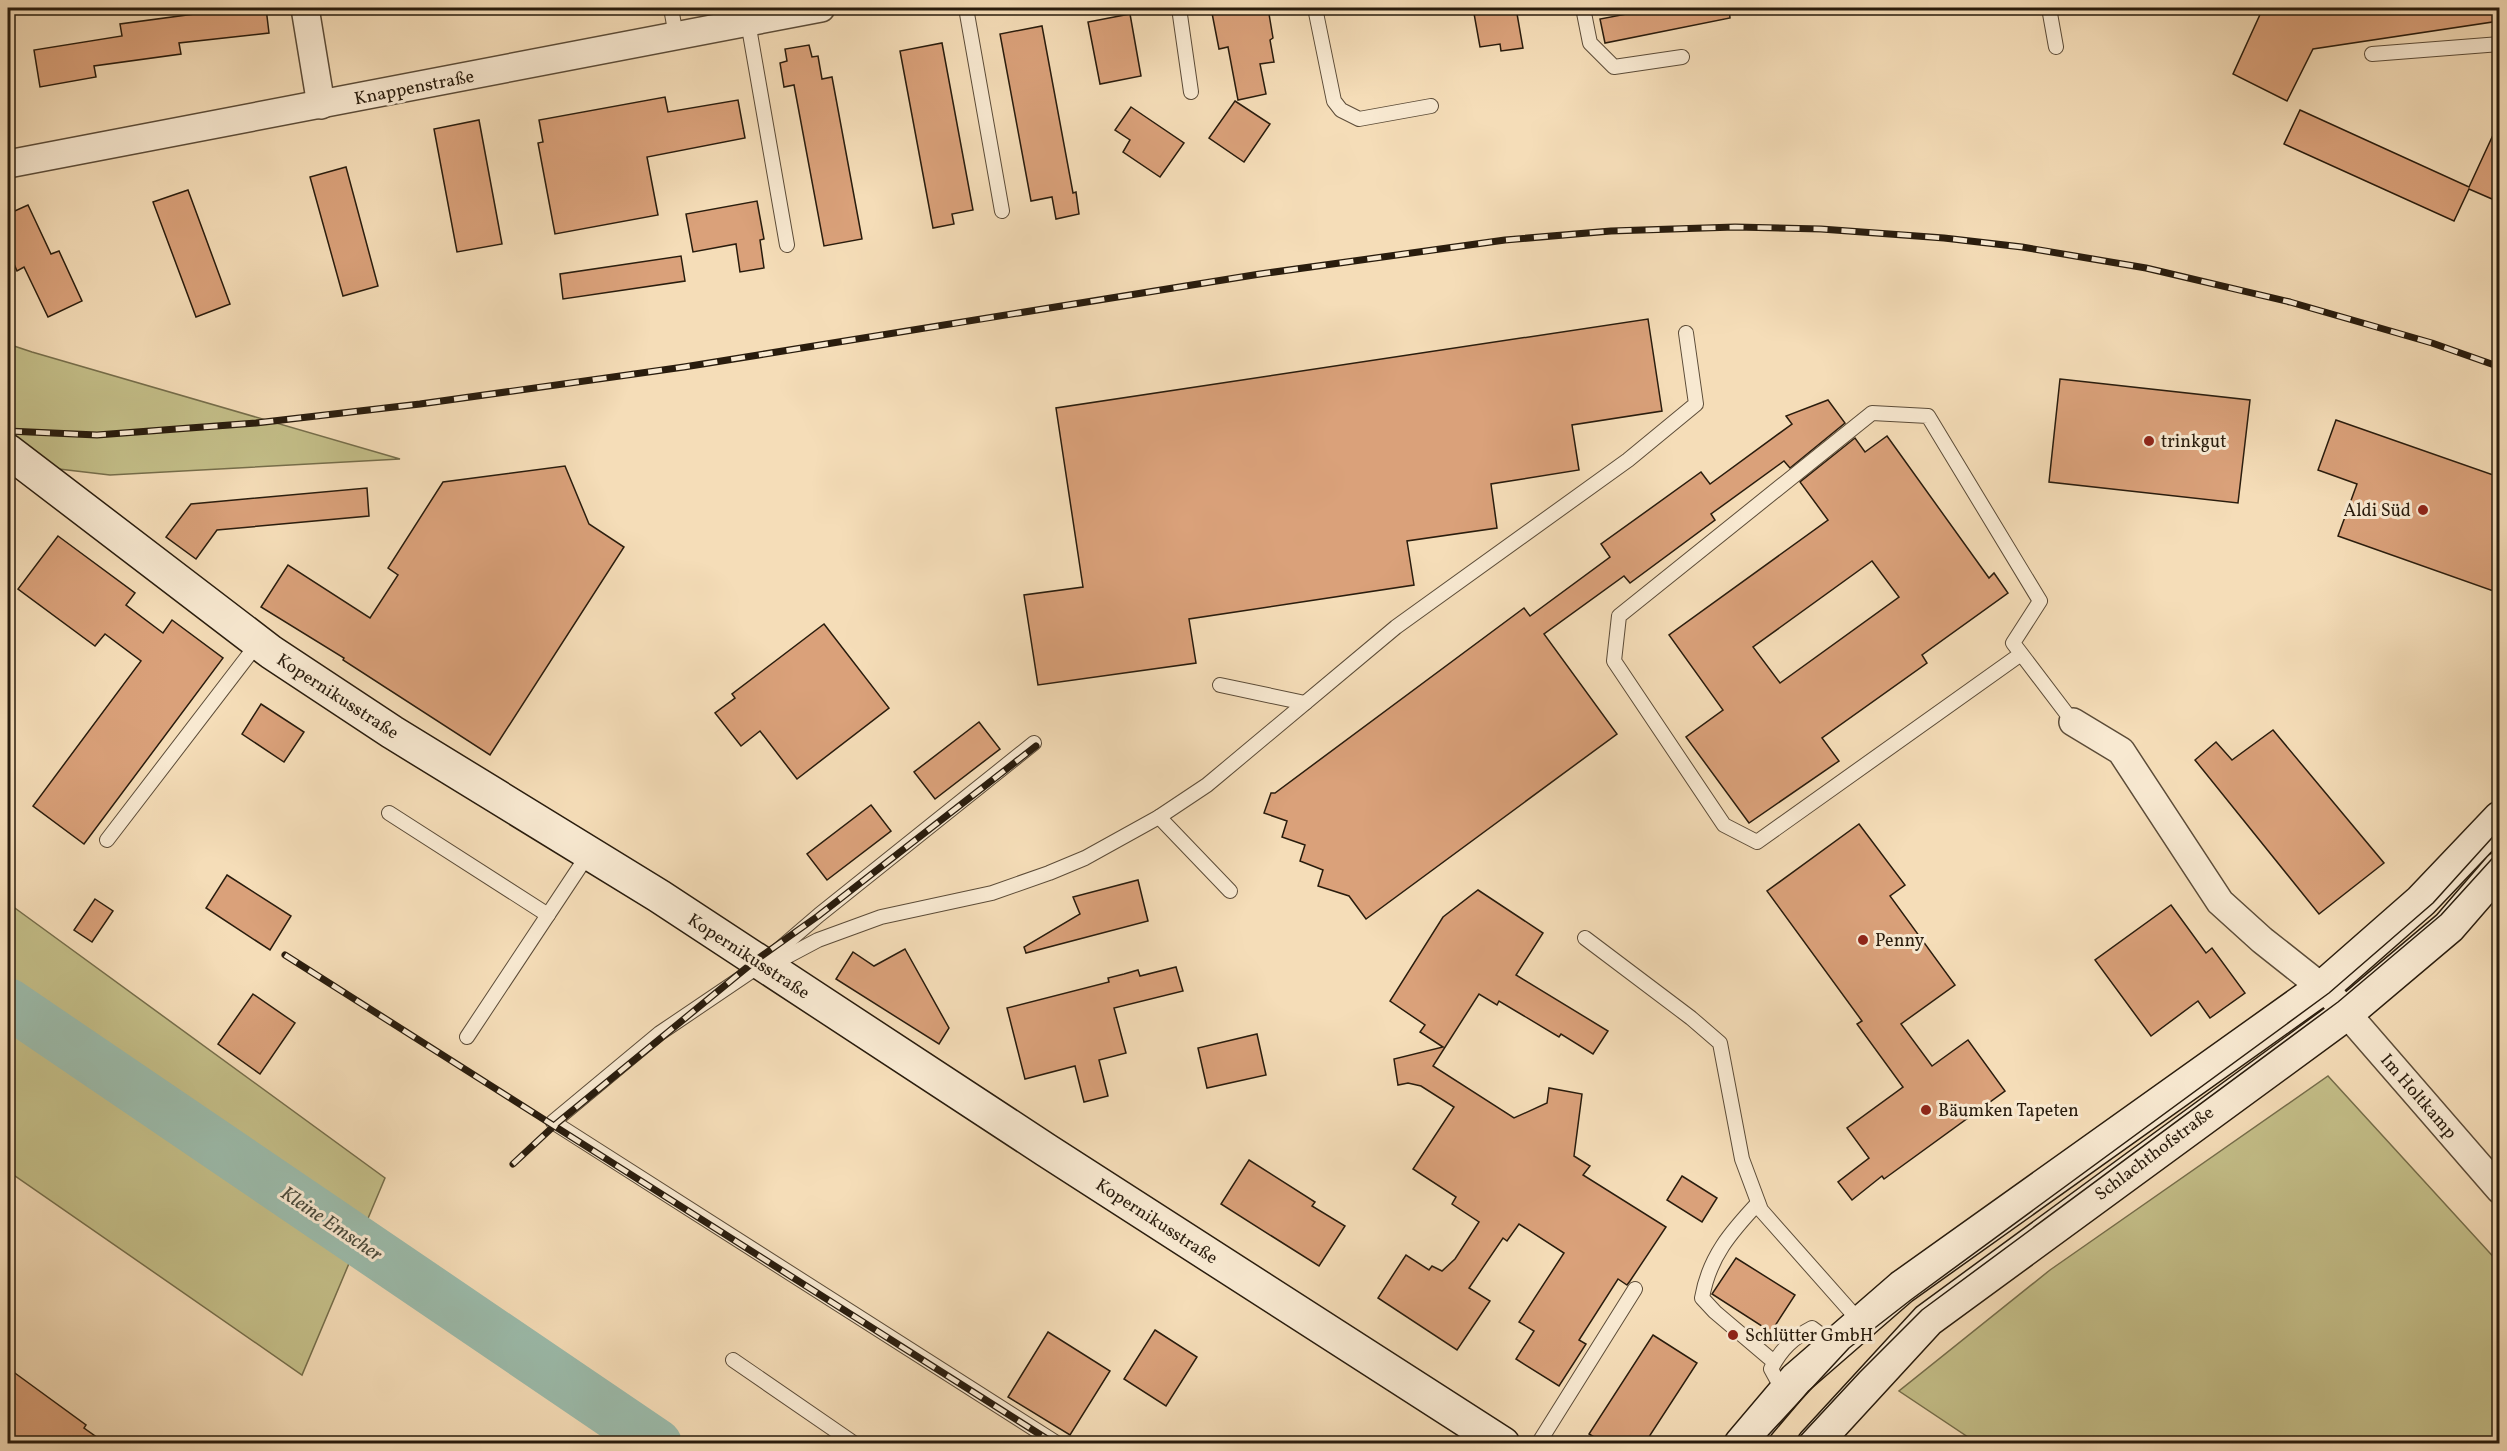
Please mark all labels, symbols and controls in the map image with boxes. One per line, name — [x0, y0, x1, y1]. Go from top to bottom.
street label: Knappenstraße — [352, 65, 476, 112]
place label: trinkgut — [2161, 430, 2227, 455]
marker: trinkgut — [2142, 434, 2156, 448]
place label: Aldi Süd — [2344, 499, 2411, 524]
marker: Aldi Süd — [2416, 503, 2430, 517]
street label: Kopernikusstraße — [271, 648, 403, 746]
street label: Kopernikusstraße — [682, 908, 814, 1006]
place label: Penny — [1875, 929, 1924, 954]
marker: Penny — [1856, 933, 1870, 947]
street label: Im Holtkamp — [2374, 1049, 2462, 1145]
place label: Bäumken Tapeten — [1938, 1099, 2079, 1124]
street label: Schlachthofstraße — [2090, 1101, 2220, 1207]
marker: Bäumken Tapeten — [1919, 1103, 1933, 1117]
street label: Kopernikusstraße — [1090, 1173, 1222, 1271]
water label: Kleine Emscher — [274, 1180, 388, 1269]
place label: Schlütter GmbH — [1745, 1324, 1873, 1349]
marker: Schlütter GmbH — [1726, 1328, 1740, 1342]

